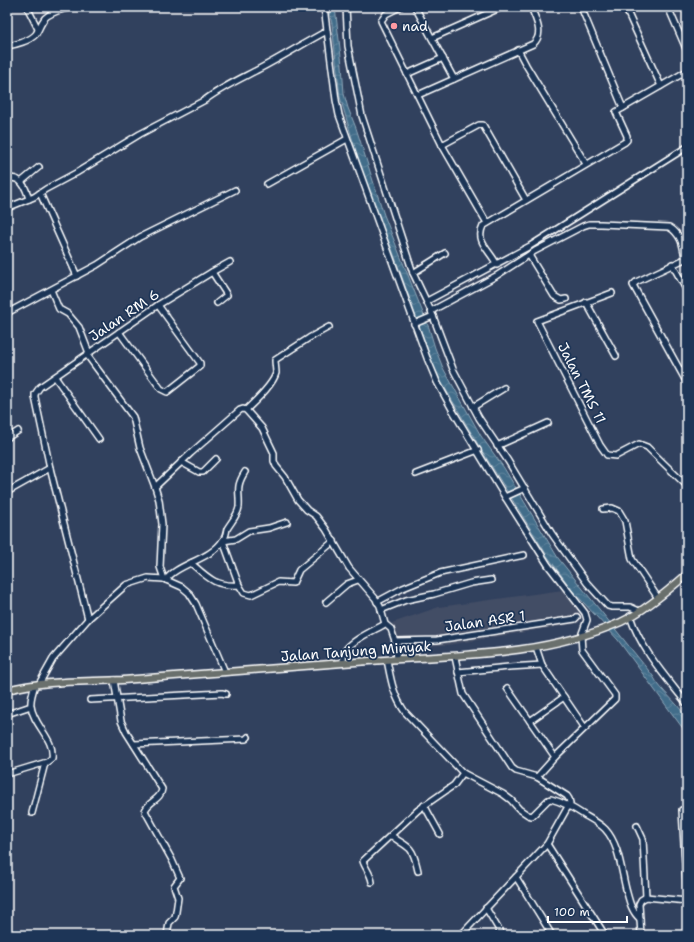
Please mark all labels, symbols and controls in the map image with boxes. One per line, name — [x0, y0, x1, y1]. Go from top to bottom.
place label: nad — [402, 17, 428, 35]
marker: nad — [389, 21, 399, 31]
street label: Jalan RM 6 — [85, 285, 163, 345]
street label: Jalan TMS 11 — [554, 339, 610, 427]
street label: Jalan ASR 1 — [444, 606, 526, 636]
street label: Jalan Tanjung Minyak — [280, 637, 432, 665]
scale bar — [548, 898, 627, 924]
text: 100 m — [554, 904, 590, 920]

